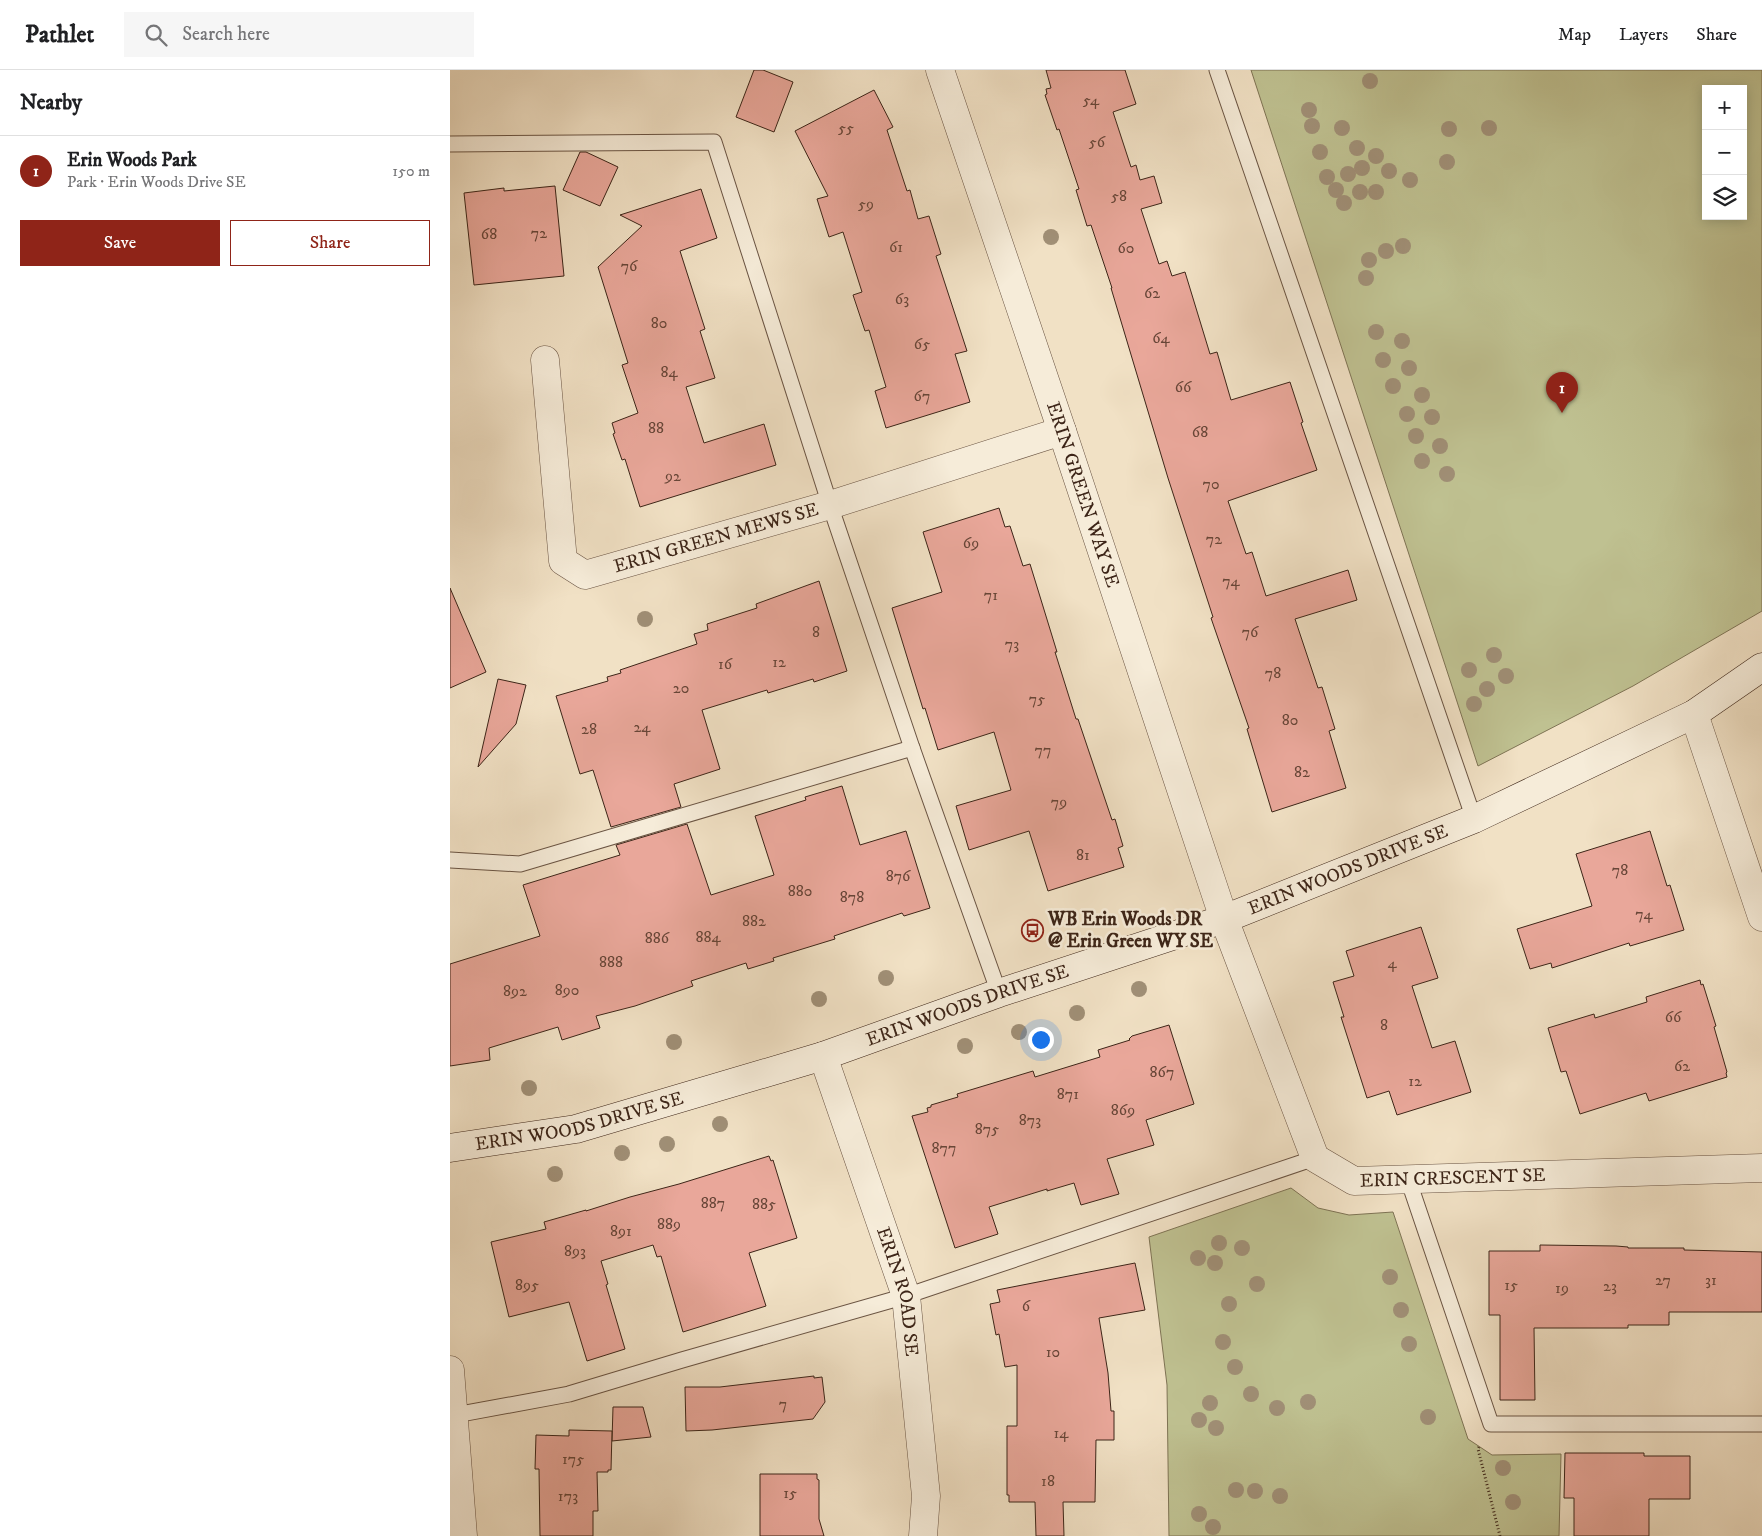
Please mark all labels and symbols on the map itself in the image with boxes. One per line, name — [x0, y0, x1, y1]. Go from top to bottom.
house number: 54 — [1083, 90, 1100, 110]
house number: 55 — [838, 118, 854, 138]
house number: 56 — [1089, 132, 1106, 152]
house number: 58 — [1111, 186, 1127, 206]
house number: 59 — [858, 194, 874, 214]
house number: 72 — [531, 223, 547, 243]
house number: 68 — [481, 224, 497, 244]
house number: 61 — [889, 237, 903, 257]
house number: 60 — [1118, 238, 1134, 258]
house number: 76 — [621, 256, 638, 276]
house number: 62 — [1144, 283, 1160, 303]
house number: 63 — [895, 289, 909, 309]
house number: 80 — [651, 313, 667, 333]
house number: 64 — [1152, 328, 1171, 348]
house number: 65 — [914, 334, 930, 354]
house number: 84 — [660, 362, 678, 382]
pin: 1 — [1546, 372, 1578, 413]
house number: 66 — [1175, 377, 1192, 397]
house number: 67 — [914, 386, 930, 406]
street label: ERIN GREEN WAY SE — [1041, 399, 1125, 590]
house number: 88 — [648, 418, 664, 438]
house number: 68 — [1192, 422, 1208, 442]
house number: 92 — [664, 466, 681, 486]
house number: 70 — [1202, 474, 1220, 494]
street label: ERIN GREEN MEWS SE — [611, 497, 821, 578]
house number: 72 — [1206, 529, 1222, 549]
house number: 69 — [963, 533, 979, 553]
house number: 74 — [1222, 571, 1240, 591]
house number: 71 — [984, 585, 998, 605]
house number: 8 — [812, 622, 820, 642]
house number: 76 — [1242, 622, 1259, 642]
house number: 73 — [1005, 634, 1019, 654]
house number: 12 — [772, 652, 786, 672]
house number: 16 — [718, 654, 733, 674]
house number: 78 — [1265, 663, 1281, 683]
house number: 20 — [673, 678, 689, 698]
house number: 75 — [1029, 689, 1045, 709]
house number: 80 — [1282, 710, 1298, 730]
house number: 24 — [633, 717, 651, 737]
house number: 28 — [581, 719, 597, 739]
house number: 77 — [1035, 740, 1051, 760]
house number: 82 — [1294, 762, 1310, 782]
house number: 79 — [1051, 792, 1067, 812]
street label: ERIN WOODS DRIVE SE — [1244, 819, 1451, 920]
house number: 81 — [1076, 845, 1090, 865]
house number: 78 — [1612, 860, 1628, 880]
house number: 876 — [886, 866, 911, 886]
house number: 880 — [788, 881, 812, 901]
house number: 878 — [840, 887, 864, 907]
house number: 74 — [1635, 904, 1653, 924]
place label: WB Erin Woods DR @ Erin Green WY SE — [1047, 908, 1214, 953]
house number: 882 — [742, 911, 766, 931]
bus stop icon: WB Erin Woods DR @ Erin Green WY SE — [1020, 918, 1044, 942]
house number: 884 — [695, 927, 721, 947]
house number: 886 — [645, 928, 670, 948]
house number: 888 — [599, 952, 623, 972]
house number: 4 — [1387, 953, 1397, 973]
street label: ERIN WOODS DRIVE SE — [863, 959, 1072, 1051]
house number: 890 — [555, 980, 579, 1000]
house number: 892 — [503, 981, 527, 1001]
house number: 66 — [1665, 1007, 1682, 1027]
house number: 8 — [1380, 1015, 1388, 1035]
your location — [1028, 1027, 1054, 1053]
house number: 62 — [1674, 1056, 1690, 1076]
house number: 867 — [1150, 1062, 1174, 1082]
house number: 12 — [1408, 1071, 1422, 1091]
house number: 871 — [1057, 1084, 1079, 1104]
street label: ERIN WOODS DRIVE SE — [473, 1086, 686, 1156]
house number: 869 — [1111, 1100, 1135, 1120]
house number: 873 — [1019, 1110, 1041, 1130]
house number: 875 — [975, 1119, 999, 1139]
house number: 877 — [932, 1138, 956, 1158]
street label: ERIN CRESCENT SE — [1359, 1163, 1546, 1192]
house number: 887 — [701, 1193, 725, 1213]
house number: 885 — [752, 1194, 776, 1214]
house number: 889 — [657, 1214, 681, 1234]
house number: 891 — [610, 1221, 632, 1241]
street label: ERIN ROAD SE — [871, 1224, 923, 1357]
house number: 893 — [564, 1241, 586, 1261]
house number: 27 — [1655, 1270, 1671, 1290]
house number: 31 — [1705, 1270, 1717, 1290]
house number: 895 — [515, 1275, 539, 1295]
house number: 15 — [1504, 1275, 1518, 1295]
house number: 23 — [1603, 1276, 1617, 1296]
house number: 19 — [1555, 1278, 1569, 1298]
house number: 6 — [1022, 1296, 1031, 1316]
house number: 10 — [1046, 1342, 1060, 1362]
house number: 7 — [779, 1394, 787, 1414]
house number: 14 — [1053, 1423, 1069, 1443]
house number: 175 — [562, 1449, 584, 1469]
house number: 18 — [1041, 1471, 1055, 1491]
house number: 15 — [783, 1483, 797, 1503]
house number: 173 — [558, 1486, 578, 1506]

